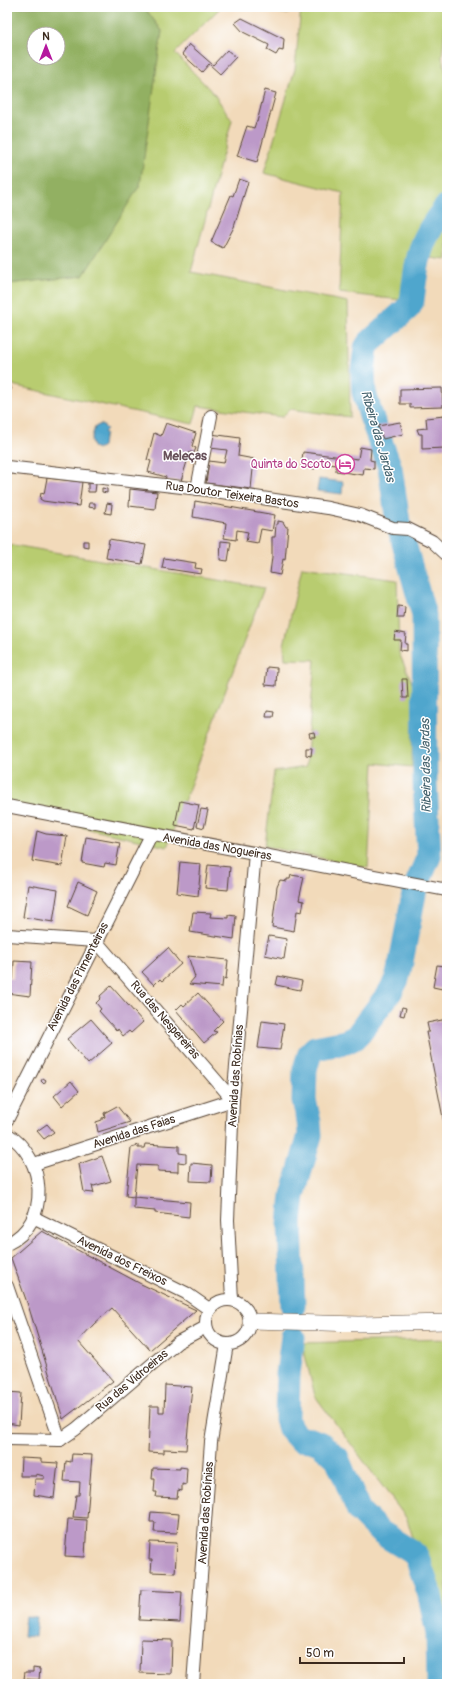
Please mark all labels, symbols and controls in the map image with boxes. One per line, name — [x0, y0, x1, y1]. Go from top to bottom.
north arrow — [26, 26, 66, 66]
text: N — [42, 30, 50, 43]
water label: Ribeira das Jardas — [357, 388, 399, 486]
district label: Meleças — [163, 448, 207, 464]
hotel icon: Quinta do Scoto — [334, 453, 356, 475]
place label: Quinta do Scoto — [250, 457, 332, 472]
street label: Rua Doutor Teixeira Bastos — [164, 478, 300, 512]
water label: Ribeira das Jardas — [417, 716, 435, 813]
street label: Avenida das Nogueiras — [161, 830, 273, 864]
street label: Avenida das Pimenteiras — [44, 920, 112, 1034]
street label: Rua das Nespereiras — [127, 978, 204, 1063]
street label: Avenida das Robínias — [225, 1023, 247, 1128]
street label: Avenida das Faias — [91, 1111, 178, 1152]
street label: Avenida dos Freixos — [75, 1233, 170, 1290]
street label: Rua das Vidroeiras — [93, 1346, 172, 1416]
street label: Avenida das Robínias — [195, 1460, 217, 1565]
scale bar — [300, 1639, 404, 1665]
text: 50 m — [306, 1646, 334, 1661]

